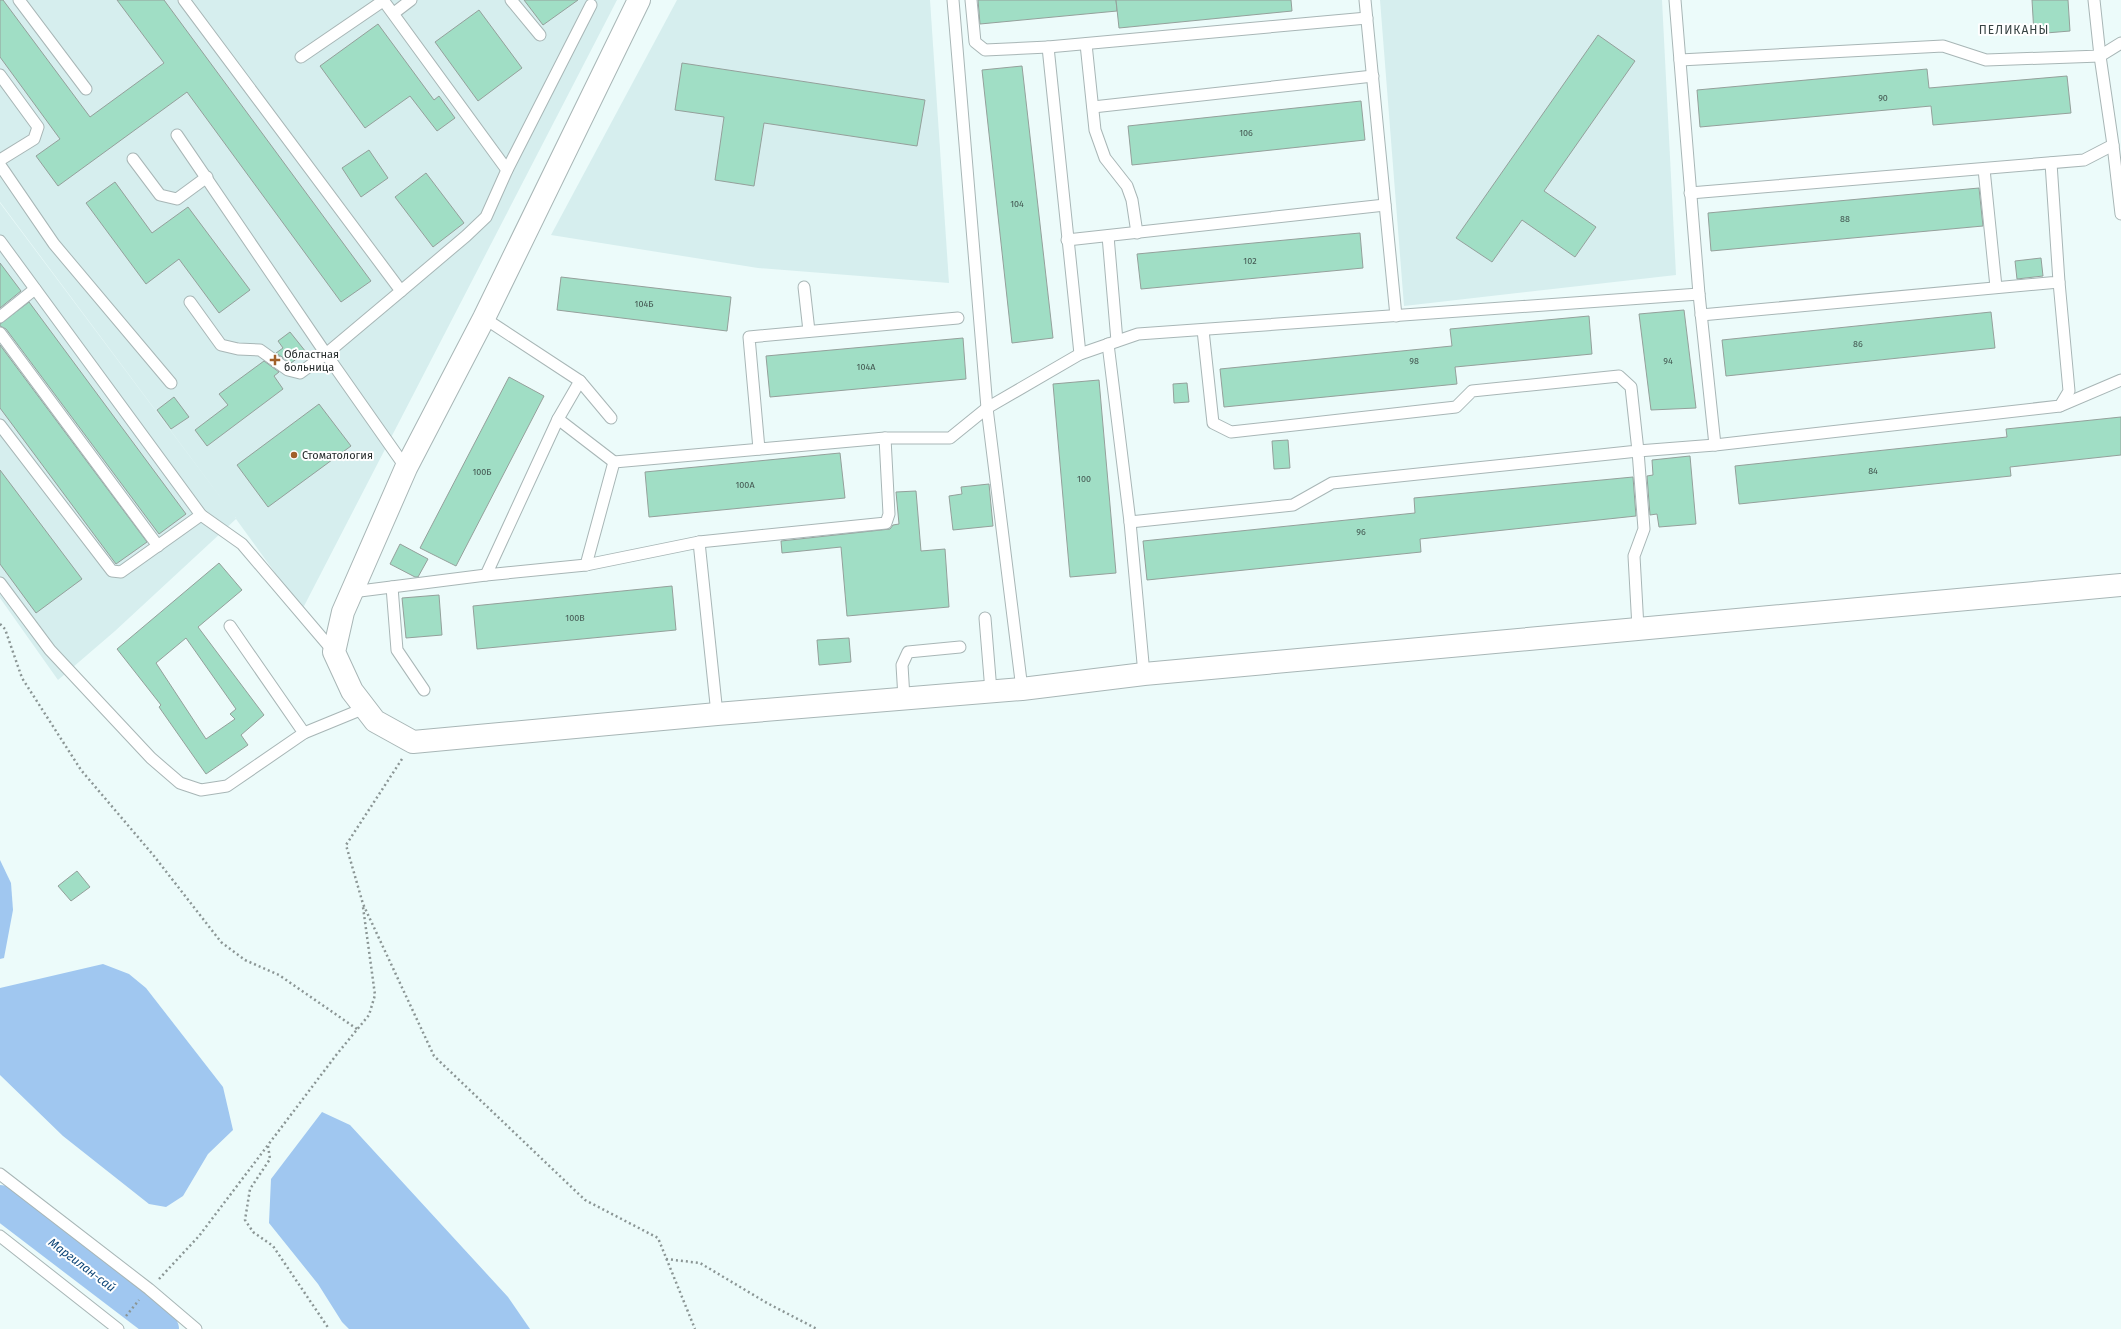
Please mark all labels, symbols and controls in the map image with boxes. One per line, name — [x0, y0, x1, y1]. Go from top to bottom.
district label: ПЕЛИКАНЫ — [1979, 23, 2049, 37]
house number: 90 — [1878, 93, 1888, 103]
house number: 106 — [1239, 128, 1253, 138]
house number: 104 — [1010, 199, 1024, 209]
house number: 88 — [1840, 214, 1850, 224]
house number: 102 — [1243, 256, 1257, 266]
house number: 104Б — [635, 299, 653, 309]
house number: 86 — [1853, 339, 1863, 349]
place label: Областная больница — [284, 348, 339, 374]
marker: Областная больница — [269, 354, 281, 366]
house number: 98 — [1409, 356, 1419, 366]
house number: 94 — [1663, 356, 1673, 366]
house number: 104А — [857, 362, 876, 372]
place label: Стоматология — [302, 449, 373, 462]
marker: Стоматология — [289, 450, 299, 460]
house number: 84 — [1868, 466, 1878, 476]
house number: 100Б — [472, 467, 492, 477]
house number: 100 — [1077, 474, 1091, 484]
house number: 100А — [735, 480, 755, 490]
house number: 96 — [1356, 527, 1366, 537]
house number: 100В — [565, 613, 585, 623]
water label: Маргилан-сай — [46, 1235, 118, 1295]

